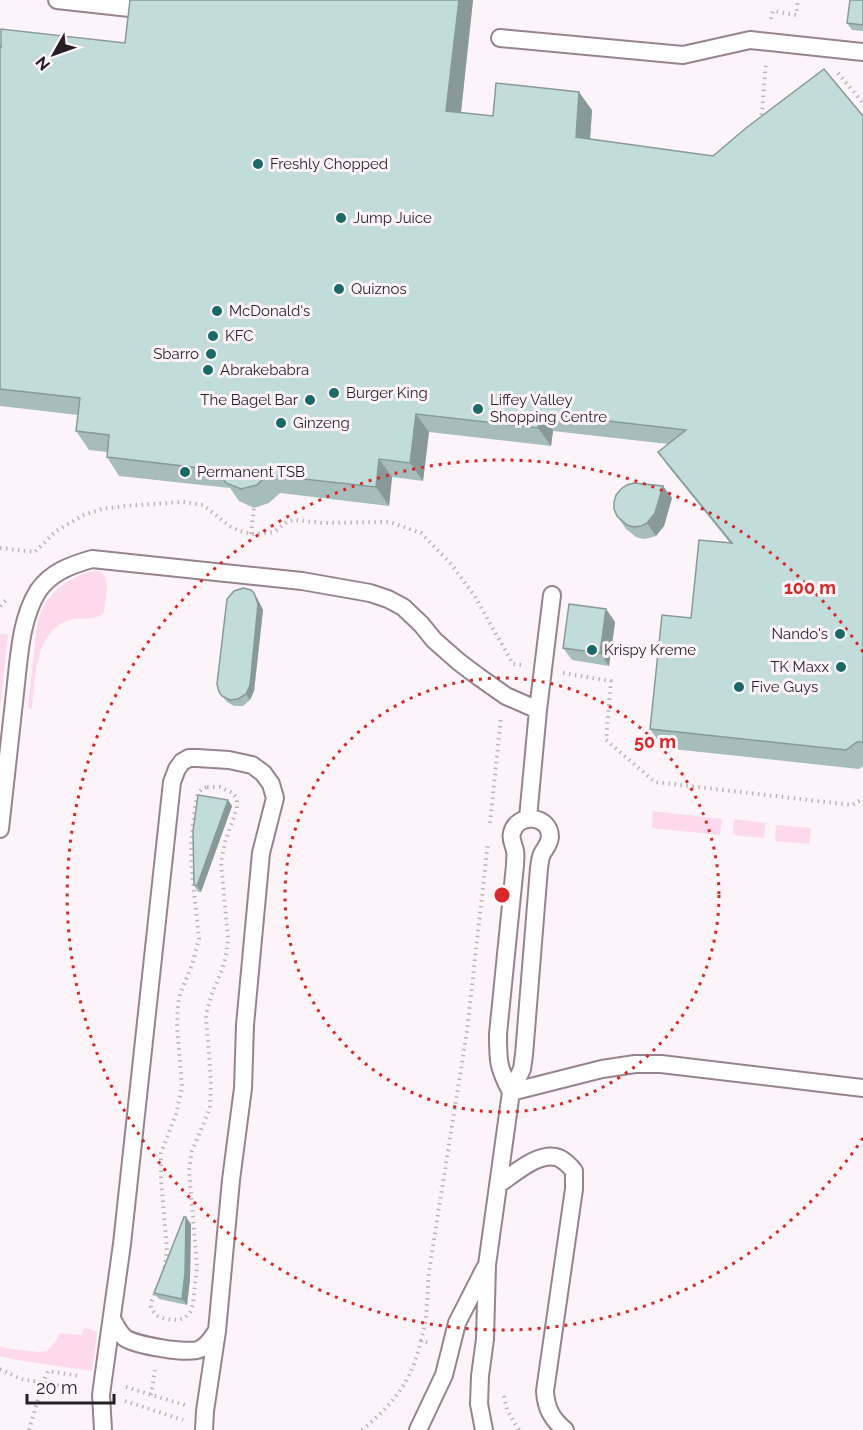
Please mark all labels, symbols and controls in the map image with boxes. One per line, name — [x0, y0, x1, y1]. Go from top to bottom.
north arrow — [24, 24, 84, 84]
text: N — [32, 53, 54, 74]
place label: Freshly Chopped — [270, 155, 388, 173]
marker: Freshly Chopped — [251, 157, 265, 171]
place label: Jump Juice — [353, 209, 432, 227]
marker: Jump Juice — [334, 211, 348, 225]
place label: Quiznos — [351, 280, 407, 298]
marker: Quiznos — [332, 282, 346, 296]
place label: McDonald's — [229, 302, 310, 320]
marker: McDonald's — [210, 304, 224, 318]
place label: KFC — [225, 327, 254, 345]
marker: KFC — [206, 329, 220, 343]
place label: Sbarro — [153, 345, 199, 363]
marker: Sbarro — [204, 347, 218, 361]
place label: Abrakebabra — [220, 361, 309, 379]
marker: Abrakebabra — [201, 363, 215, 377]
place label: Burger King — [346, 384, 428, 402]
marker: Burger King — [327, 386, 341, 400]
place label: The Bagel Bar — [200, 391, 299, 409]
place label: Liffey Valley Shopping Centre — [490, 391, 607, 426]
marker: The Bagel Bar — [303, 393, 317, 407]
marker: Liffey Valley Shopping Centre — [471, 402, 485, 416]
place label: Ginzeng — [293, 414, 350, 432]
marker: Ginzeng — [274, 416, 288, 430]
place label: Permanent TSB — [197, 463, 305, 481]
marker: Permanent TSB — [178, 465, 192, 479]
text: 100 m — [784, 577, 836, 598]
place label: Nando's — [771, 625, 828, 643]
marker: Nando's — [833, 627, 847, 641]
place label: Krispy Kreme — [604, 641, 696, 659]
marker: Krispy Kreme — [585, 643, 599, 657]
place label: TK Maxx — [770, 658, 829, 676]
marker: TK Maxx — [834, 660, 848, 674]
place label: Five Guys — [751, 678, 818, 696]
marker: Five Guys — [732, 680, 746, 694]
text: 50 m — [634, 731, 676, 752]
centre of rings — [492, 885, 512, 905]
scale bar — [27, 1367, 114, 1405]
text: 20 m — [36, 1377, 78, 1398]

